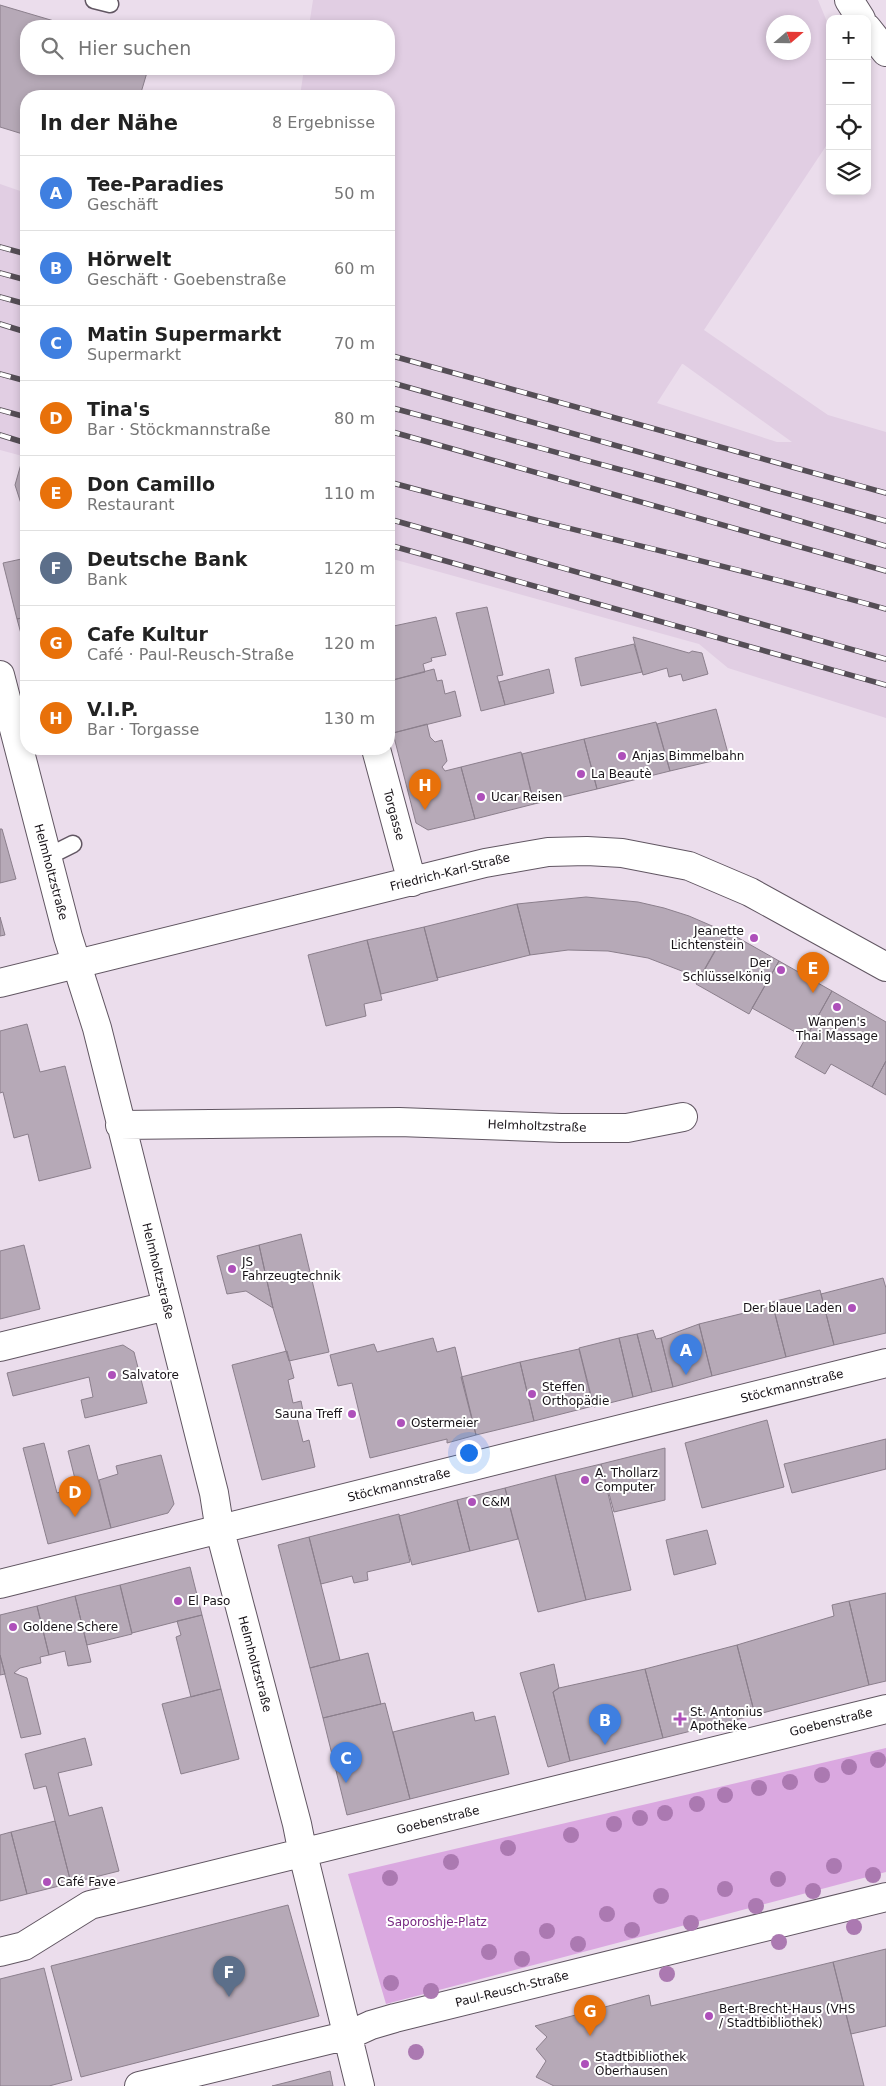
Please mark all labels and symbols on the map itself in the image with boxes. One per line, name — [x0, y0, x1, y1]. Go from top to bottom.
north arrow — [766, 15, 811, 60]
place label: Anjas Bimmelbahn — [632, 749, 744, 763]
marker: Anjas Bimmelbahn — [616, 750, 628, 762]
place label: La Beautè — [591, 767, 652, 781]
marker: La Beautè — [575, 768, 587, 780]
pin: H — [409, 769, 441, 810]
street label: Torgasse — [380, 787, 408, 842]
place label: Ucar Reisen — [491, 790, 562, 804]
marker: Ucar Reisen — [475, 791, 487, 803]
street label: Helmholtzstraße — [31, 822, 71, 922]
street label: Friedrich-Karl-Straße — [389, 850, 511, 894]
place label: Jeanette Lichtenstein — [671, 924, 744, 952]
marker: Jeanette Lichtenstein — [748, 932, 760, 944]
pin: E — [797, 952, 829, 993]
place label: Der Schlüsselkönig — [683, 956, 771, 984]
marker: Der Schlüsselkönig — [775, 964, 787, 976]
marker: Wanpen's Thai Massage — [831, 1001, 843, 1013]
place label: Wanpen's Thai Massage — [795, 1015, 878, 1043]
street label: Helmholtzstraße — [487, 1117, 587, 1135]
street label: Helmholtzstraße — [139, 1221, 177, 1321]
place label: JS Fahrzeugtechnik — [241, 1255, 341, 1283]
marker: JS Fahrzeugtechnik — [226, 1263, 238, 1275]
place label: Der blaue Laden — [743, 1301, 842, 1315]
marker: Der blaue Laden — [846, 1302, 858, 1314]
pin: A — [670, 1334, 702, 1375]
street label: Stöckmannstraße — [739, 1366, 845, 1406]
place label: Salvatore — [122, 1368, 179, 1382]
marker: Salvatore — [106, 1369, 118, 1381]
place label: Steffen Orthopädie — [542, 1380, 609, 1408]
marker: Steffen Orthopädie — [526, 1388, 538, 1400]
place label: Sauna Treff — [275, 1407, 343, 1421]
marker: Sauna Treff — [346, 1408, 358, 1420]
place label: Ostermeier — [411, 1416, 478, 1430]
marker: Ostermeier — [395, 1417, 407, 1429]
your location — [456, 1440, 482, 1466]
street label: Stöckmannstraße — [346, 1465, 452, 1505]
place label: A. Thollarz Computer — [595, 1466, 658, 1494]
marker: A. Thollarz Computer — [579, 1474, 591, 1486]
pin: D — [59, 1476, 91, 1517]
place label: C&M — [482, 1495, 510, 1509]
marker: C&M — [466, 1496, 478, 1508]
place label: El Paso — [188, 1594, 230, 1608]
marker: El Paso — [172, 1595, 184, 1607]
street label: Helmholtzstraße — [235, 1614, 275, 1714]
place label: Goldene Schere — [23, 1620, 118, 1634]
marker: Goldene Schere — [7, 1621, 19, 1633]
pin: B — [589, 1704, 621, 1745]
place label: St. Antonius Apotheke — [690, 1705, 763, 1733]
street label: Goebenstraße — [788, 1705, 874, 1739]
marker: St. Antonius Apotheke — [674, 1713, 686, 1725]
pin: C — [330, 1742, 362, 1783]
street label: Goebenstraße — [395, 1803, 481, 1837]
place label: Café Fave — [57, 1875, 116, 1889]
marker: Café Fave — [41, 1876, 53, 1888]
park label: Saporoshje-Platz — [387, 1915, 487, 1929]
pin: F — [213, 1956, 245, 1997]
street label: Paul-Reusch-Straße — [454, 1968, 570, 2010]
pin: G — [574, 1995, 606, 2036]
place label: Bert-Brecht-Haus (VHS / Stadtbibliothek) — [719, 2002, 855, 2030]
marker: Bert-Brecht-Haus (VHS / Stadtbibliothek) — [703, 2010, 715, 2022]
place label: Stadtbibliothek Oberhausen — [595, 2050, 686, 2078]
marker: Stadtbibliothek Oberhausen — [579, 2058, 591, 2070]

